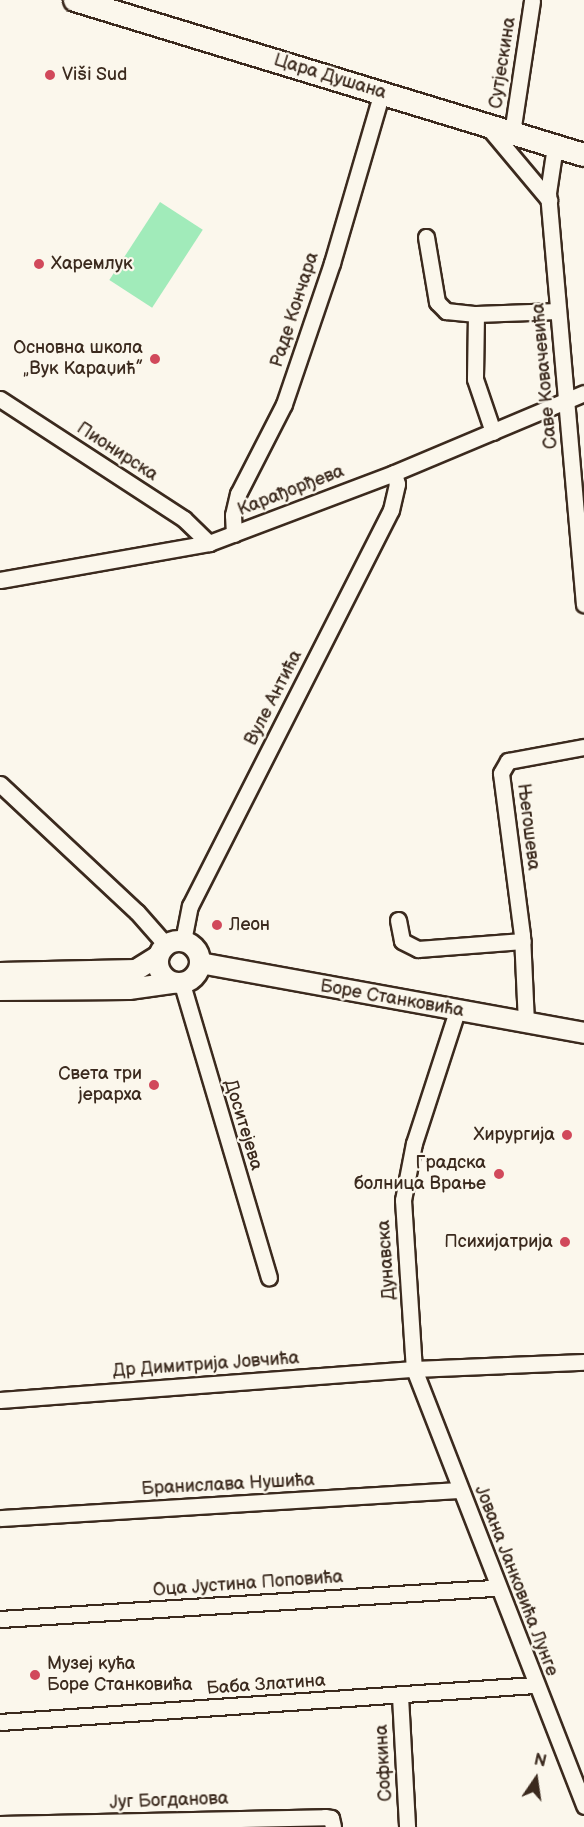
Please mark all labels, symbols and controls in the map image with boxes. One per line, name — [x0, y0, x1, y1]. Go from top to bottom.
street label: Сутјескина — [485, 16, 521, 110]
street label: Цара Душана — [271, 50, 389, 104]
place label: Viši Sud — [62, 64, 128, 86]
marker: Viši Sud — [43, 68, 57, 82]
street label: Раде Кончара — [266, 250, 324, 370]
place label: Харемлук — [51, 253, 133, 275]
marker: Харемлук — [32, 257, 46, 271]
street label: Саве Ковачевића — [528, 302, 562, 450]
place label: Основна школа „Вук Караџић” — [13, 338, 143, 380]
marker: Основна школа „Вук Караџић” — [148, 352, 162, 366]
street label: Пионирска — [73, 418, 161, 486]
street label: Карађорђева — [235, 461, 347, 521]
street label: Вуле Антића — [241, 647, 307, 749]
street label: Његошева — [512, 782, 544, 872]
place label: Леон — [229, 914, 270, 936]
marker: Леон — [210, 918, 224, 932]
street label: Боре Станковића — [318, 976, 466, 1022]
place label: Света три јерарха — [58, 1064, 142, 1106]
street label: Доситејева — [219, 1077, 267, 1173]
marker: Света три јерарха — [147, 1078, 161, 1092]
place label: Хирургија — [474, 1124, 555, 1146]
marker: Хирургија — [560, 1128, 574, 1142]
place label: Градска болница Врање — [354, 1153, 486, 1196]
marker: Градска болница Врање — [490, 1165, 508, 1183]
street label: Дунавска — [373, 1219, 401, 1301]
place label: Психијатрија — [444, 1231, 553, 1253]
marker: Психијатрија — [558, 1235, 572, 1249]
street label: Др Димитрија Јовчића — [112, 1348, 300, 1382]
street label: Бранислава Нушића — [141, 1470, 315, 1500]
street label: Јована Јанковића Лунге — [470, 1483, 562, 1679]
street label: Оца Јустина Поповића — [152, 1567, 344, 1601]
place label: Музеј кућа Боре Станковића — [47, 1654, 193, 1696]
marker: Музеј кућа Боре Станковића — [28, 1668, 42, 1682]
street label: Баба Златина — [206, 1670, 326, 1700]
street label: Софкина — [371, 1724, 397, 1802]
north arrow — [506, 1749, 566, 1809]
text: N — [532, 1750, 548, 1772]
street label: Југ Богданова — [109, 1788, 229, 1814]

